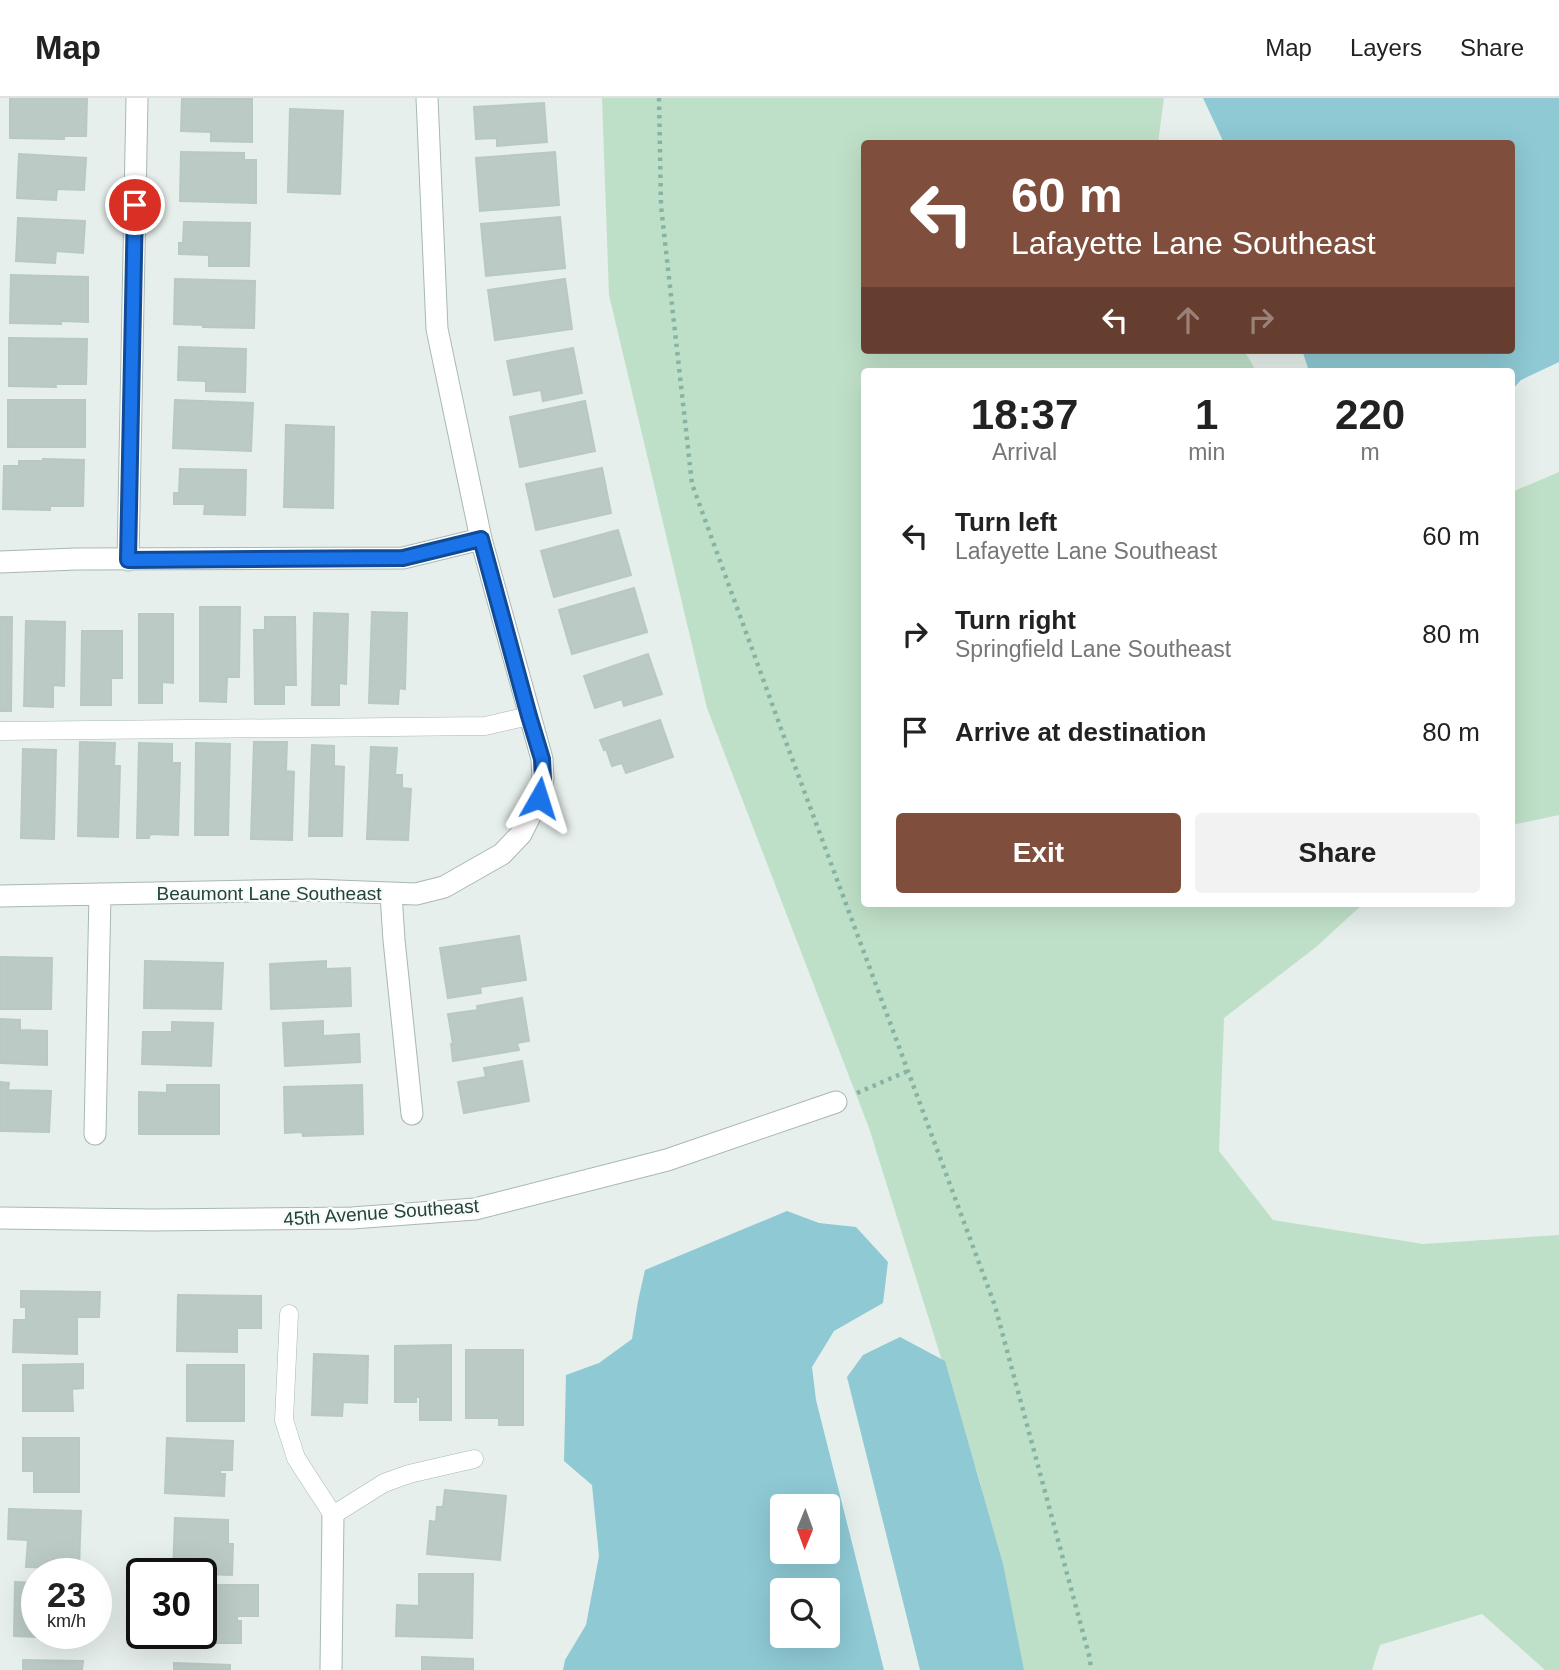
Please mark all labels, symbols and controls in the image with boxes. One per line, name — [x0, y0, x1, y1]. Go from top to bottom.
text: Map — [35, 29, 101, 66]
text: Map — [1265, 34, 1312, 61]
text: Layers — [1350, 34, 1422, 61]
text: Share — [1460, 34, 1524, 61]
icon: left — [896, 168, 987, 259]
text: 60 m — [1011, 168, 1123, 222]
pin — [105, 175, 165, 235]
icon: arrive — [116, 186, 154, 224]
text: Lafayette Lane Southeast — [1011, 225, 1376, 261]
icon: left — [1096, 301, 1134, 339]
icon: ahead — [1169, 301, 1207, 339]
icon: right — [1242, 301, 1280, 339]
text: 18:37 — [971, 391, 1078, 438]
text: 1 — [1195, 391, 1218, 438]
text: 220 — [1335, 391, 1405, 438]
text: Arrival — [992, 439, 1057, 465]
text: min — [1188, 439, 1225, 465]
text: m — [1361, 439, 1380, 465]
text: Turn left — [955, 507, 1057, 537]
icon: left — [896, 517, 934, 555]
text: 60 m — [1422, 521, 1480, 551]
text: Lafayette Lane Southeast — [955, 538, 1217, 564]
text: Turn right — [955, 605, 1076, 635]
icon: right — [896, 615, 934, 653]
text: 80 m — [1422, 619, 1480, 649]
text: Springfield Lane Southeast — [955, 636, 1231, 662]
icon: arrive — [896, 713, 934, 751]
text: Arrive at destination — [955, 717, 1206, 747]
text: 80 m — [1422, 717, 1480, 747]
position arrow — [502, 761, 576, 835]
button: Exit — [896, 813, 1181, 893]
button: Share — [1195, 813, 1480, 893]
street label: Beaumont Lane Southeast — [156, 883, 382, 904]
street label: 45th Avenue Southeast — [282, 1195, 480, 1230]
north arrow — [770, 1494, 840, 1564]
map controls — [770, 1494, 840, 1648]
speed limit sign: 30 — [126, 1558, 217, 1649]
text: 23 — [47, 1575, 86, 1614]
button: search — [770, 1578, 840, 1648]
text: km/h — [47, 1611, 86, 1631]

